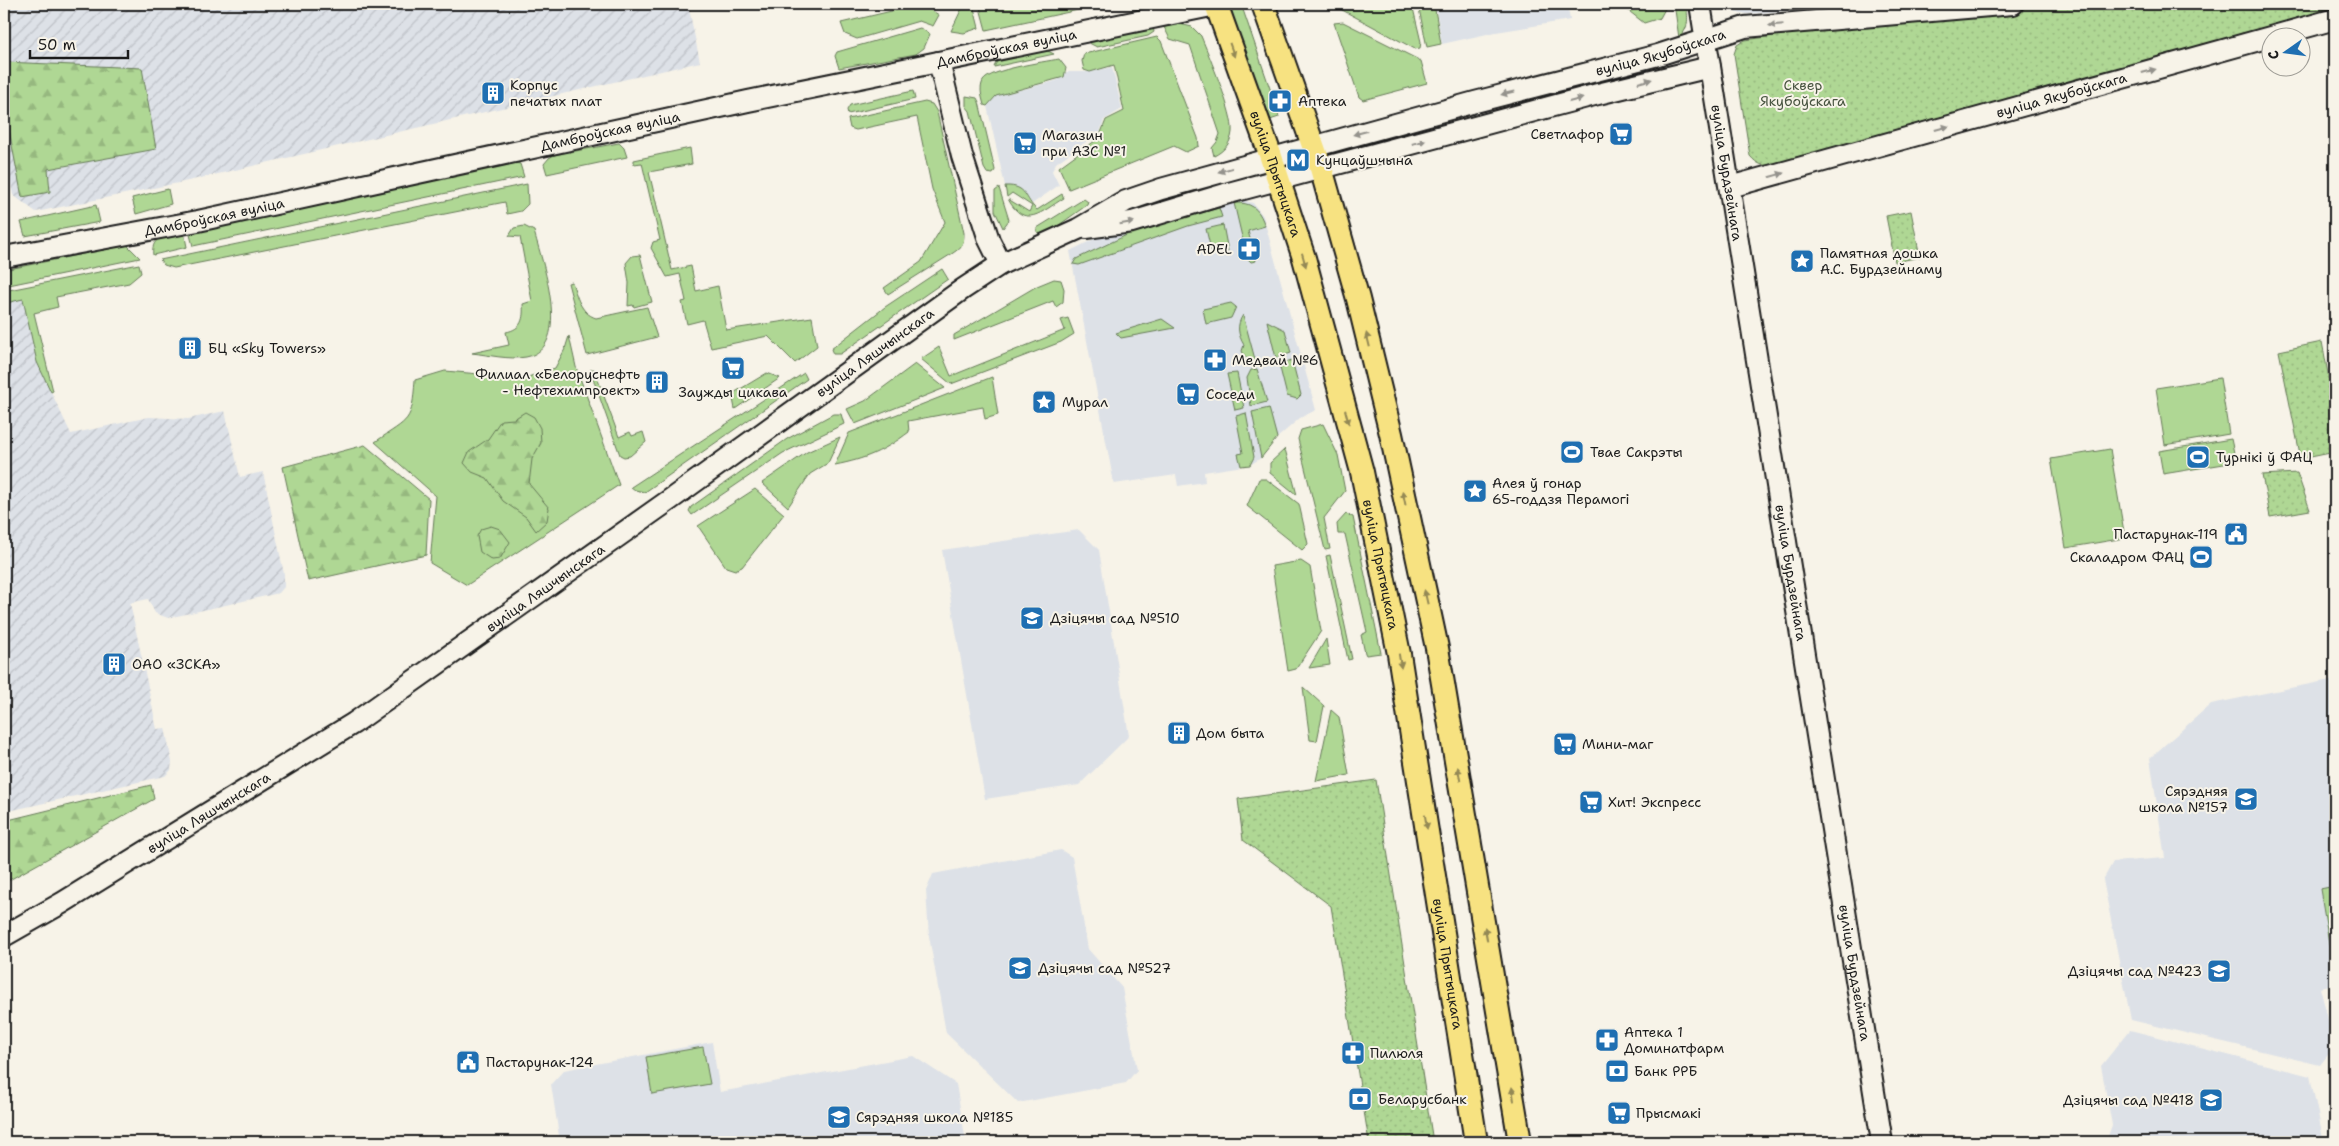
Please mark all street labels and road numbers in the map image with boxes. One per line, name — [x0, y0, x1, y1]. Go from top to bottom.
street label: Дамброўская вуліца — [935, 25, 1078, 71]
street label: вуліца Якубоўскага — [1593, 25, 1728, 80]
street label: вуліца Якубоўскага — [1994, 68, 2129, 122]
street label: вуліца Бурдзейнага — [1707, 103, 1747, 243]
street label: Дамброўская вуліца — [538, 107, 682, 155]
street label: вуліца Прытыцкага — [1246, 108, 1306, 240]
street label: Дамброўская вуліца — [143, 193, 286, 240]
street label: вуліца Ляшчынскага — [812, 304, 938, 401]
street label: вуліца Прытыцкага — [1359, 498, 1403, 632]
street label: вуліца Бурдзейнага — [1771, 503, 1811, 642]
street label: вуліца Ляшчынскага — [482, 540, 608, 636]
street label: вуліца Ляшчынскага — [144, 768, 274, 857]
street label: вуліца Прытыцкага — [1429, 897, 1467, 1031]
street label: вуліца Бурдзейнага — [1835, 903, 1875, 1042]

